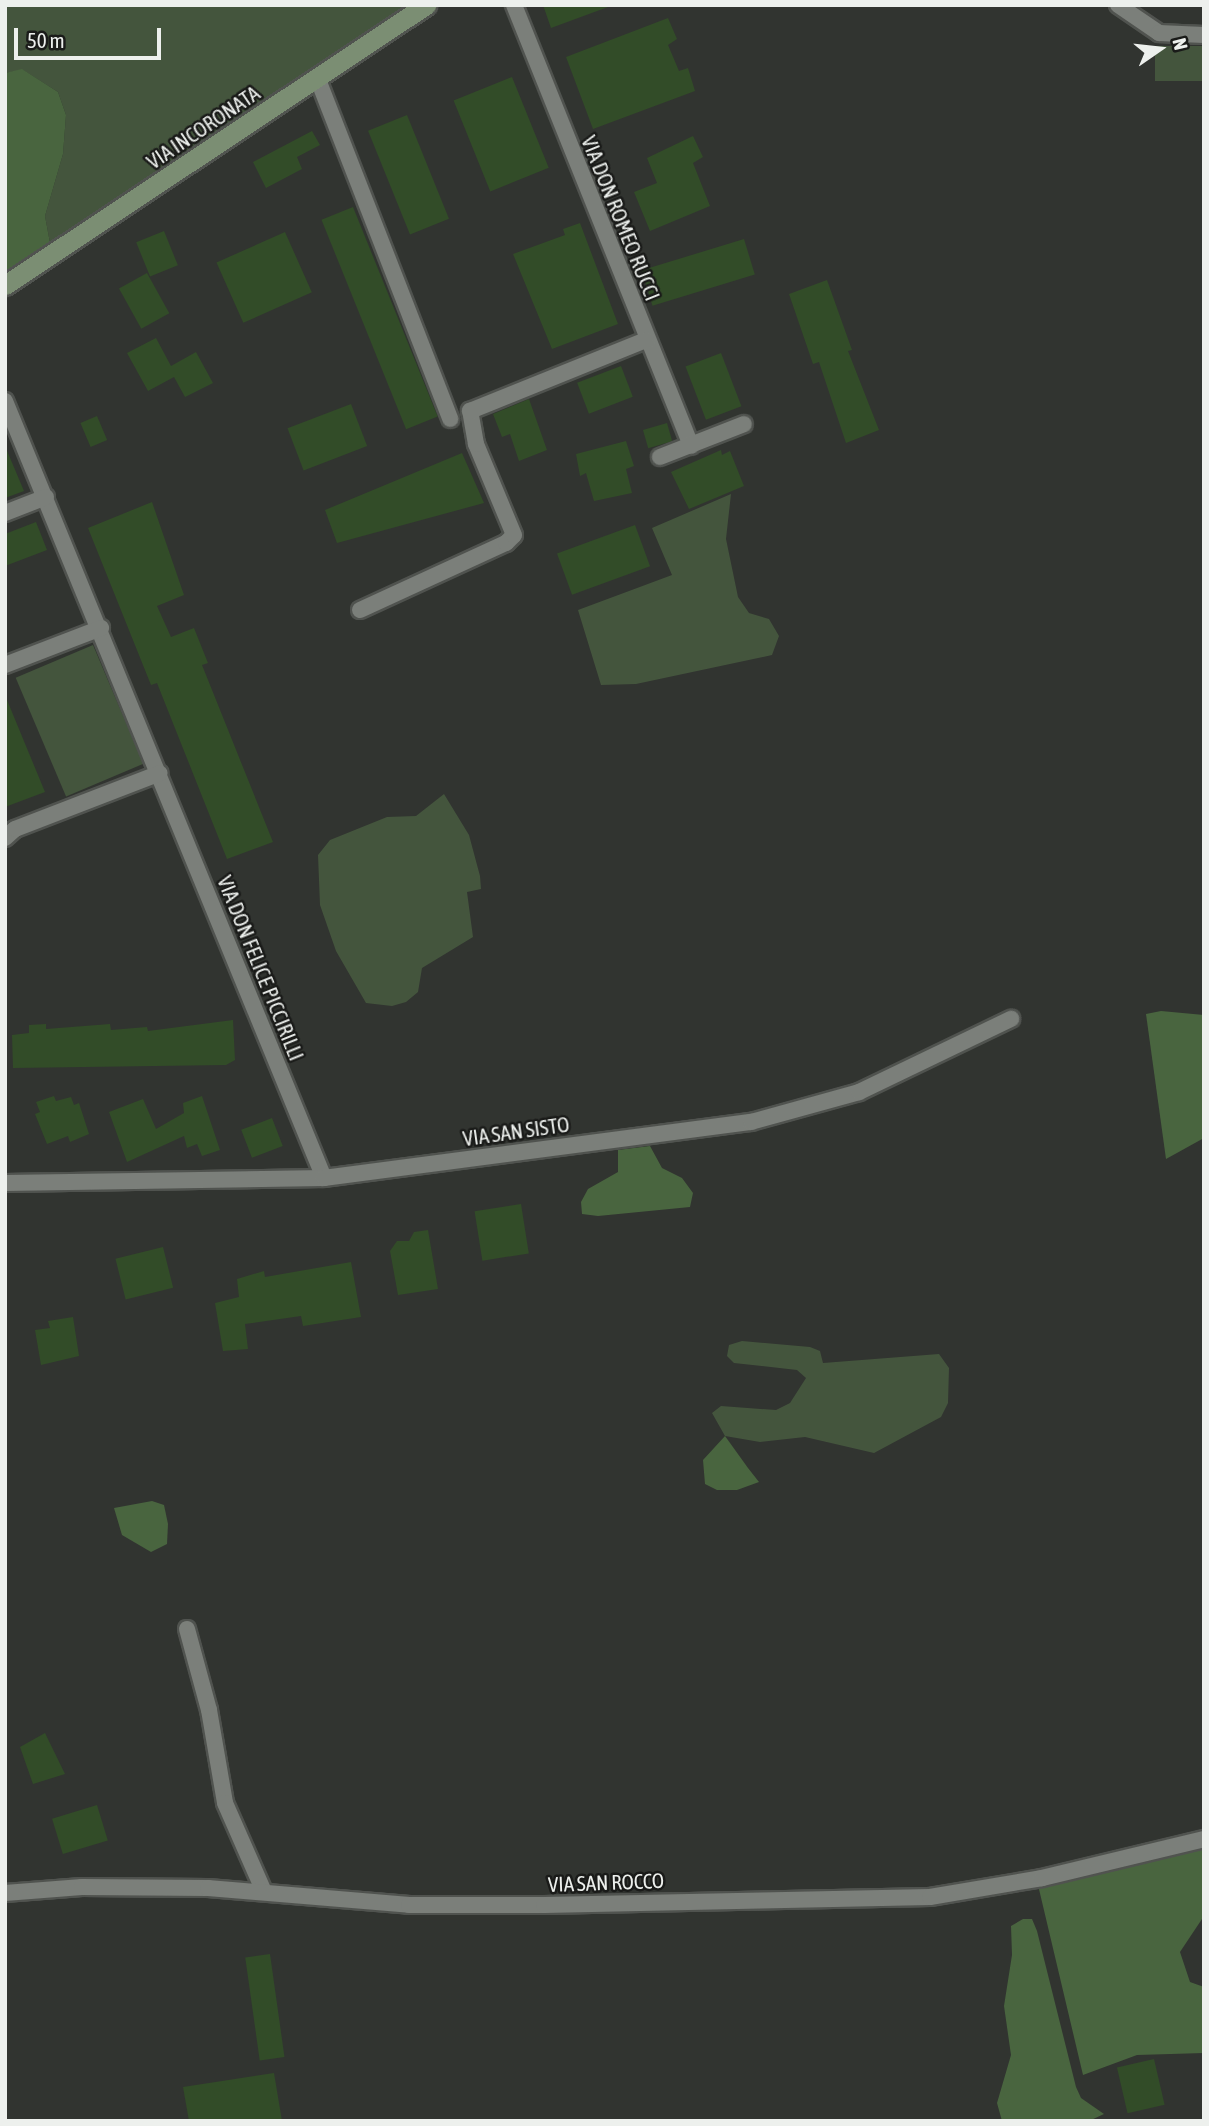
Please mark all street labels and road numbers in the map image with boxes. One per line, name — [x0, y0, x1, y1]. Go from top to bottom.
street label: VIA INCORONATA — [142, 80, 264, 174]
street label: VIA DON ROMEO RUCCI — [576, 132, 666, 304]
street label: VIA DON FELICE PICCIRILLI — [212, 872, 310, 1064]
street label: VIA SAN SISTO — [461, 1111, 571, 1151]
street label: VIA SAN ROCCO — [548, 1867, 664, 1897]

